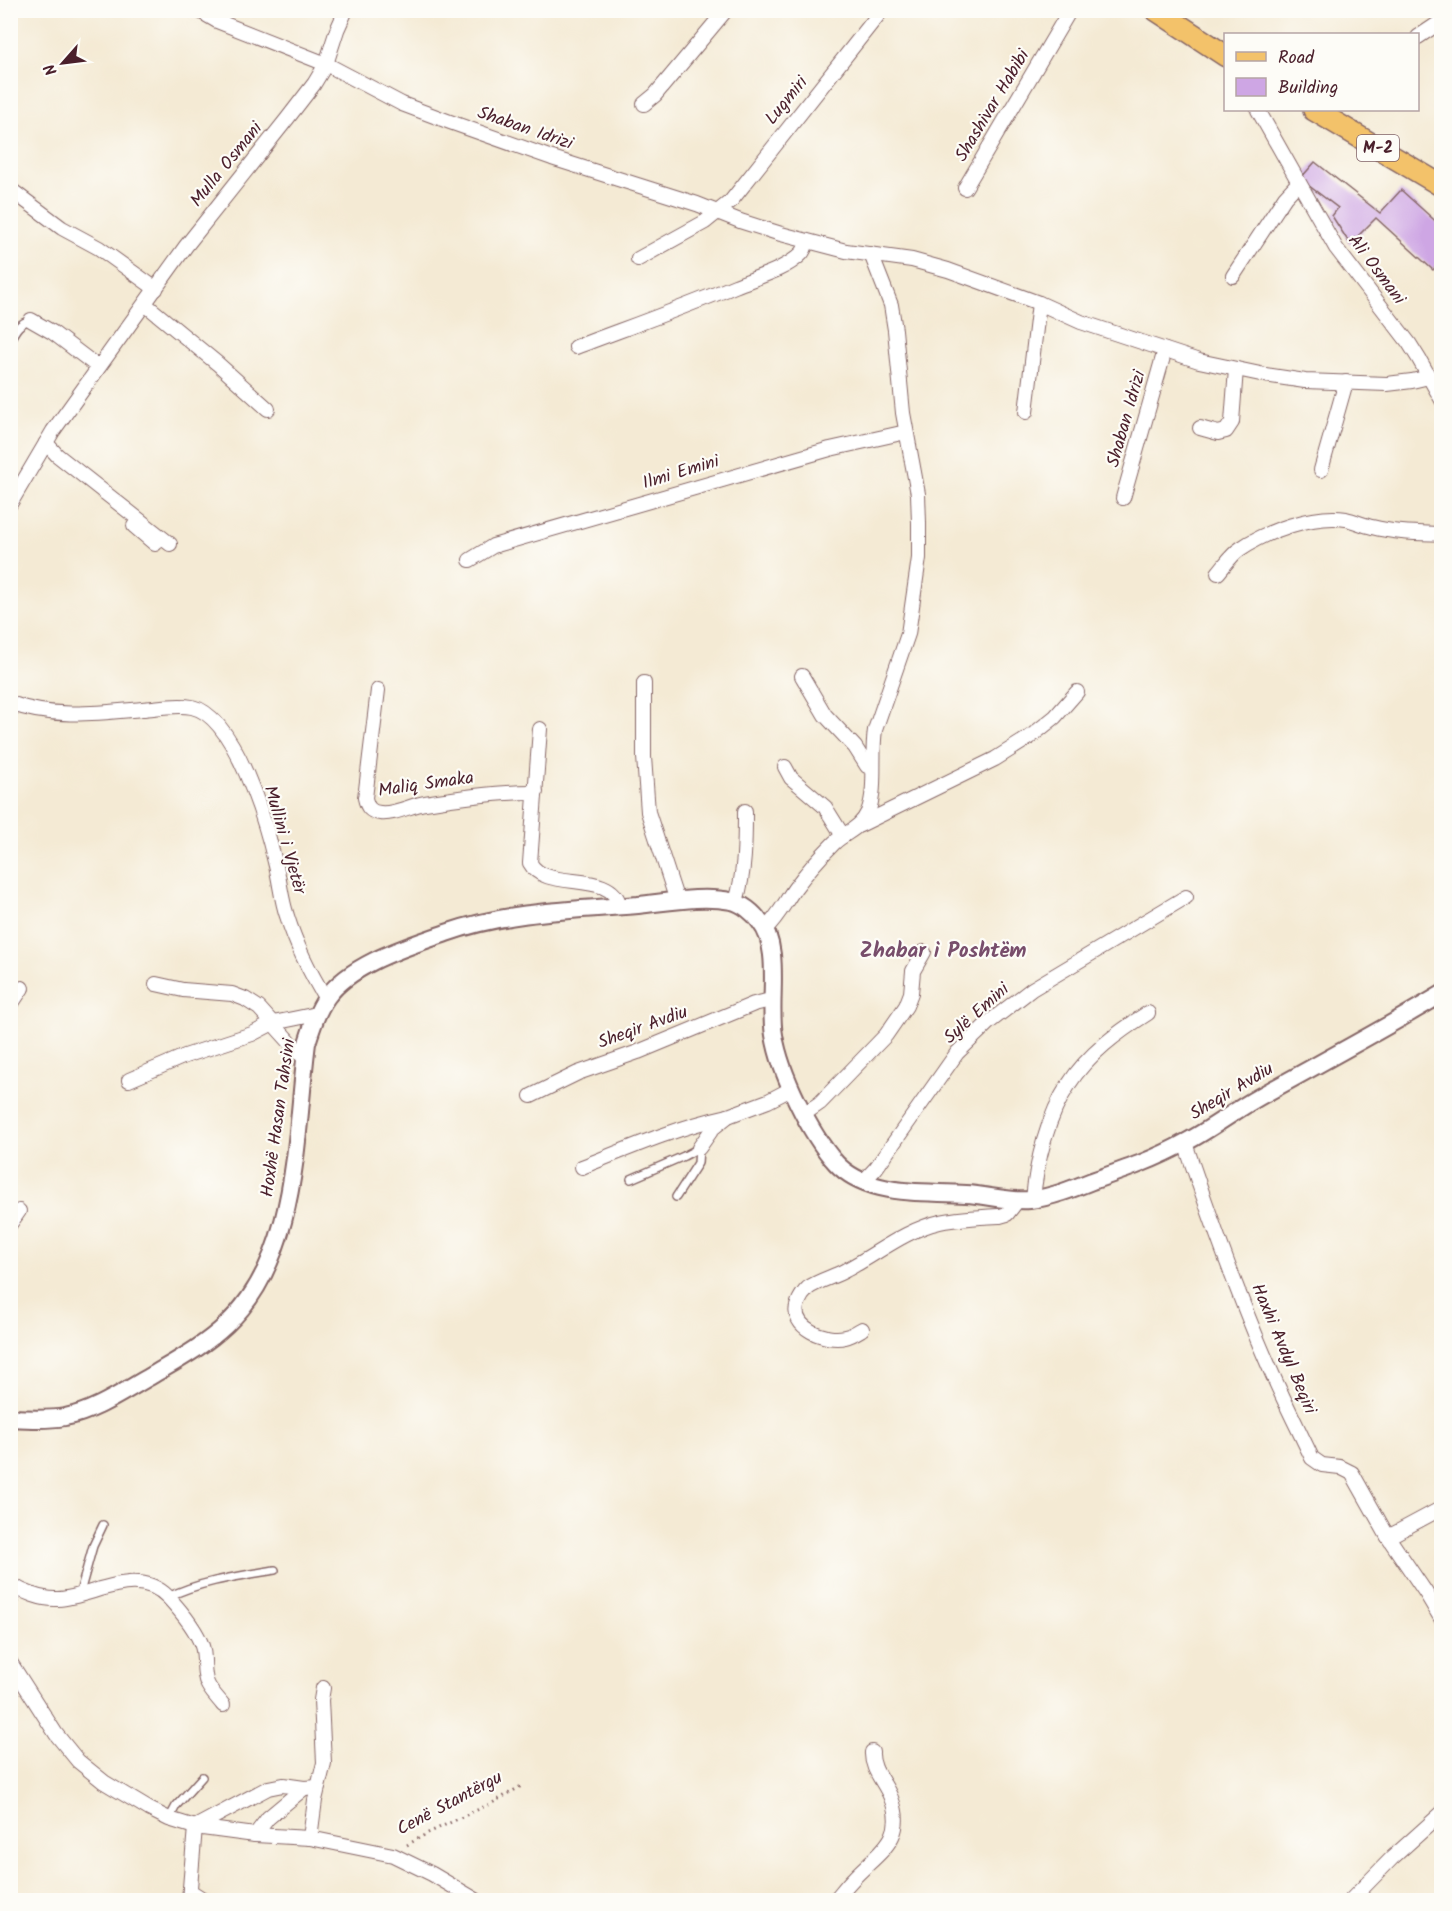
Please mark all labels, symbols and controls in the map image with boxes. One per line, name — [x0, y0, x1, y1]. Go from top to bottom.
north arrow — [33, 33, 93, 93]
legend — [1224, 33, 1419, 111]
street label: Shashivar Habibi — [948, 44, 1038, 168]
text: Road — [1278, 44, 1315, 73]
text: N — [38, 59, 64, 80]
street label: Lugmiri — [758, 70, 816, 132]
text: Building — [1278, 74, 1338, 103]
street label: Shaban Idrizi — [473, 99, 577, 159]
street label: Mulla Osmani — [183, 115, 271, 214]
road number: M-2 — [1357, 135, 1399, 161]
street label: Ali Osmani — [1340, 228, 1413, 312]
street label: Shaban Idrizi — [1099, 367, 1155, 471]
street label: Ilmi Emini — [639, 447, 724, 498]
street label: Maliq Smaka — [376, 764, 476, 806]
street label: Mullini i Vjetër — [255, 782, 314, 899]
district label: Zhabar i Poshtëm — [860, 935, 1026, 968]
street label: Sylë Emini — [937, 976, 1017, 1052]
street label: Sheqir Avdiu — [594, 998, 692, 1058]
street label: Hoxhë Hasan Tahsini — [254, 1036, 305, 1199]
street label: Sheqir Avdiu — [1184, 1055, 1280, 1129]
street label: Haxhi Avdyl Beqiri — [1242, 1279, 1324, 1420]
street label: Cenë Stantërgu — [392, 1764, 508, 1844]

